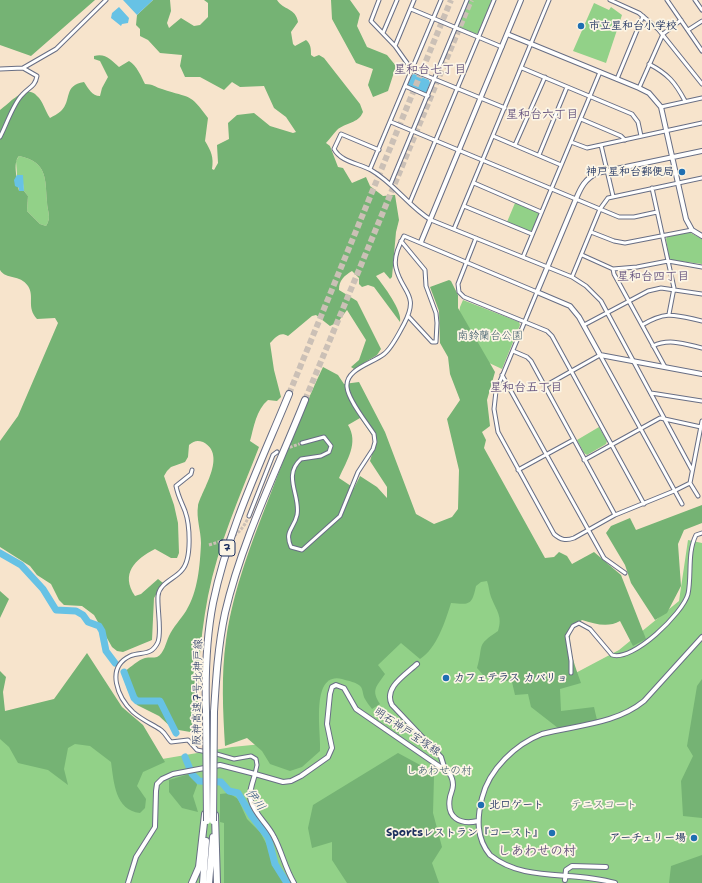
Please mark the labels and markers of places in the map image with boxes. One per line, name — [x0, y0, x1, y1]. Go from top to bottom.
place label: 市立星和台小学校 — [589, 19, 677, 33]
marker: 市立星和台小学校 — [576, 21, 586, 31]
place label: 神戸星和台郵便局 — [586, 165, 674, 179]
marker: 神戸星和台郵便局 — [677, 167, 687, 177]
place label: カフェテラス カバリョ — [454, 671, 568, 685]
marker: カフェテラス カバリョ — [441, 673, 451, 683]
place label: 北口ゲート — [489, 798, 544, 812]
marker: 北口ゲート — [476, 800, 486, 810]
place label: Sportsレストラン『コースト』 — [386, 826, 544, 840]
marker: Sportsレストラン『コースト』 — [547, 828, 557, 838]
place label: アーチェリー場 — [609, 831, 686, 845]
marker: アーチェリー場 — [689, 833, 699, 843]

